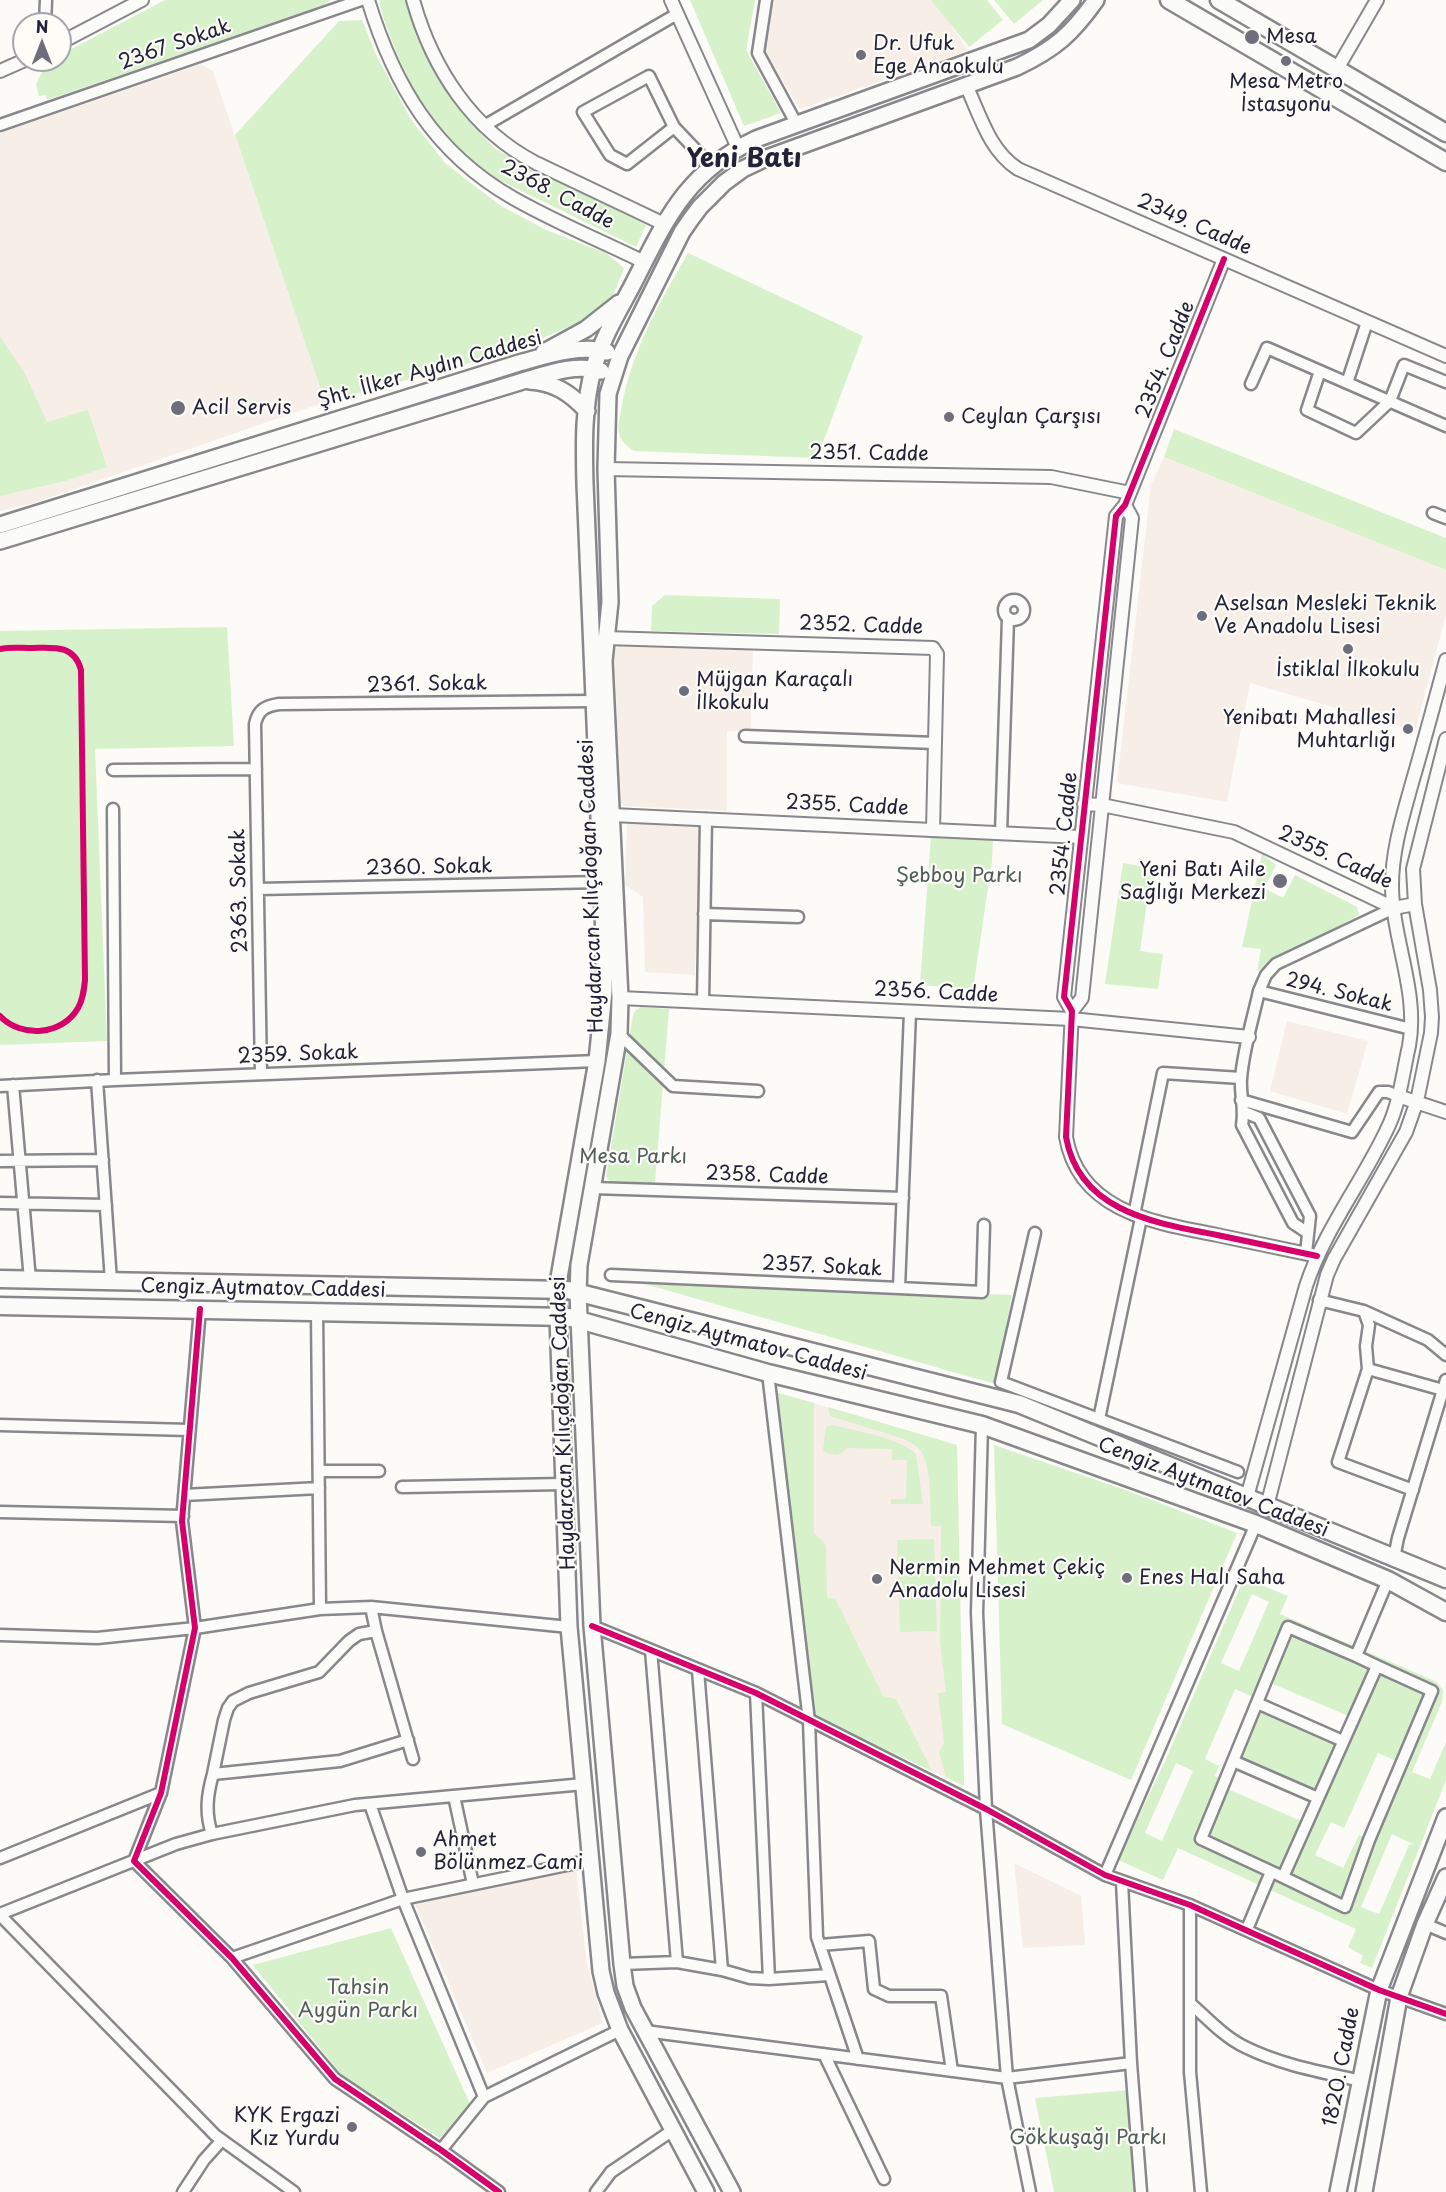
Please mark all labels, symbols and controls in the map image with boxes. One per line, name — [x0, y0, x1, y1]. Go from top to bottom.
north arrow — [12, 12, 72, 72]
text: N — [36, 14, 48, 38]
street label: 2367 Sokak — [116, 15, 234, 75]
place label: Mesa — [1266, 25, 1317, 49]
marker: Mesa — [1243, 28, 1261, 46]
place label: Dr. Ufuk Ege Anaokulu — [873, 32, 1004, 79]
marker: Dr. Ufuk Ege Anaokulu — [854, 48, 868, 62]
marker: Mesa Metro İstasyonu — [1279, 54, 1293, 68]
place label: Mesa Metro İstasyonu — [1229, 70, 1343, 117]
district label: Yeni Batı — [687, 144, 801, 176]
street label: 2368. Cadde — [496, 155, 618, 235]
street label: 2349. Cadde — [1133, 189, 1255, 261]
street label: 2354. Cadde — [1132, 298, 1200, 422]
street label: Şht. İlker Aydın Caddesi — [315, 326, 545, 414]
place label: Acil Servis — [192, 396, 291, 420]
marker: Acil Servis — [169, 399, 187, 417]
place label: Ceylan Çarşısı — [961, 405, 1101, 429]
marker: Ceylan Çarşısı — [942, 410, 956, 424]
street label: 2351. Cadde — [809, 441, 929, 467]
place label: Aselsan Mesleki Teknik Ve Anadolu Lisesi — [1214, 592, 1437, 639]
marker: Aselsan Mesleki Teknik Ve Anadolu Lisesi — [1195, 609, 1209, 623]
street label: 2352. Cadde — [798, 612, 924, 640]
marker: İstiklal İlkokulu — [1341, 642, 1355, 656]
place label: İstiklal İlkokulu — [1276, 658, 1420, 682]
place label: Müjgan Karaçalı İlkokulu — [696, 668, 853, 715]
street label: 2361. Sokak — [367, 672, 487, 698]
marker: Müjgan Karaçalı İlkokulu — [677, 684, 691, 698]
place label: Yenibatı Mahallesi Muhtarlığı — [1222, 706, 1396, 753]
marker: Yenibatı Mahallesi Muhtarlığı — [1401, 722, 1415, 736]
street label: Haydarcan Kılıçdoğan Caddesi — [575, 739, 609, 1033]
street label: 2354. Cadde — [1047, 771, 1083, 897]
street label: 2355. Cadde — [785, 791, 909, 821]
street label: 2355. Cadde — [1274, 821, 1396, 895]
street label: 2363. Sokak — [227, 829, 253, 953]
street label: 2360. Sokak — [365, 855, 493, 881]
place label: Yeni Batı Aile Sağlığı Merkezi — [1120, 858, 1266, 905]
park label: Şebboy Parkı — [895, 864, 1023, 888]
marker: Yeni Batı Aile Sağlığı Merkezi — [1271, 872, 1289, 890]
street label: 294. Sokak — [1283, 968, 1395, 1018]
street label: 2356. Cadde — [873, 978, 999, 1008]
street label: 2359. Sokak — [237, 1041, 359, 1069]
park label: Mesa Parkı — [579, 1145, 687, 1169]
street label: 2358. Cadde — [705, 1162, 829, 1190]
street label: 2357. Sokak — [761, 1252, 883, 1282]
street label: Cengiz Aytmatov Caddesi — [140, 1275, 386, 1303]
street label: Haydarcan Kılıçdoğan Caddesi — [547, 1276, 581, 1570]
street label: Cengiz Aytmatov Caddesi — [626, 1300, 870, 1386]
street label: Cengiz Aytmatov Caddesi — [1094, 1433, 1332, 1543]
place label: Nermin Mehmet Çekiç Anadolu Lisesi — [889, 1556, 1105, 1603]
place label: Enes Halı Saha — [1139, 1566, 1285, 1590]
marker: Enes Halı Saha — [1120, 1571, 1134, 1585]
marker: Nermin Mehmet Çekiç Anadolu Lisesi — [870, 1572, 884, 1586]
place label: Ahmet Bölünmez Cami — [433, 1828, 583, 1875]
marker: Ahmet Bölünmez Cami — [414, 1845, 428, 1859]
park label: Tahsin Aygün Parkı — [298, 1976, 418, 2023]
street label: 1820. Cadde — [1319, 2005, 1365, 2129]
place label: KYK Ergazi Kız Yurdu — [234, 2104, 340, 2151]
marker: KYK Ergazi Kız Yurdu — [345, 2120, 359, 2134]
park label: Gökkuşağı Parkı — [1009, 2126, 1167, 2150]

